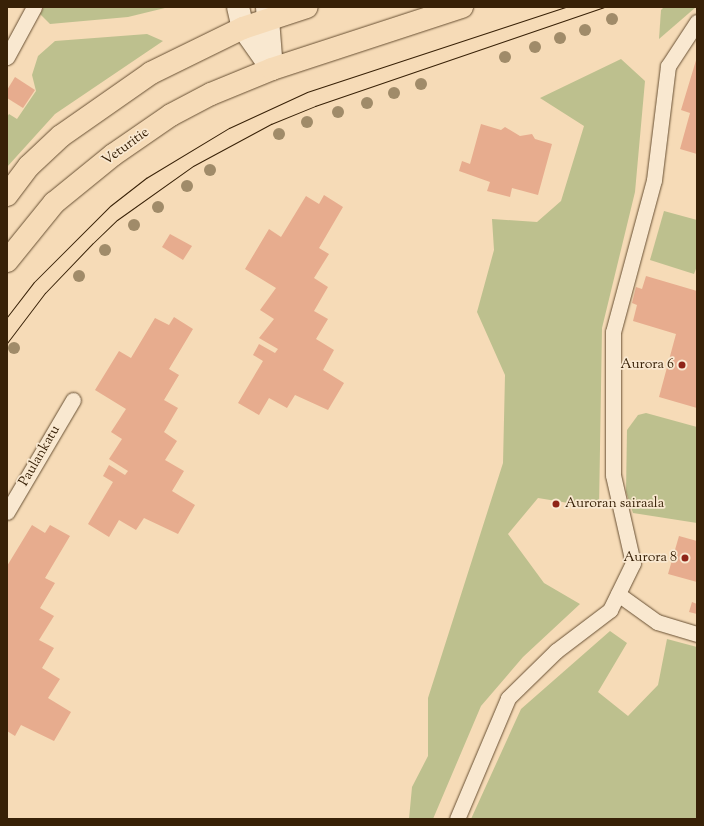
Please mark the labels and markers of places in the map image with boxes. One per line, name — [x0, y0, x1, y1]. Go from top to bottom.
place label: Aurora 6 — [620, 357, 674, 373]
marker: Aurora 6 — [677, 360, 687, 370]
place label: Auroran sairaala — [565, 496, 664, 512]
marker: Auroran sairaala — [550, 498, 562, 510]
place label: Aurora 8 — [623, 550, 677, 566]
marker: Aurora 8 — [680, 553, 690, 563]

